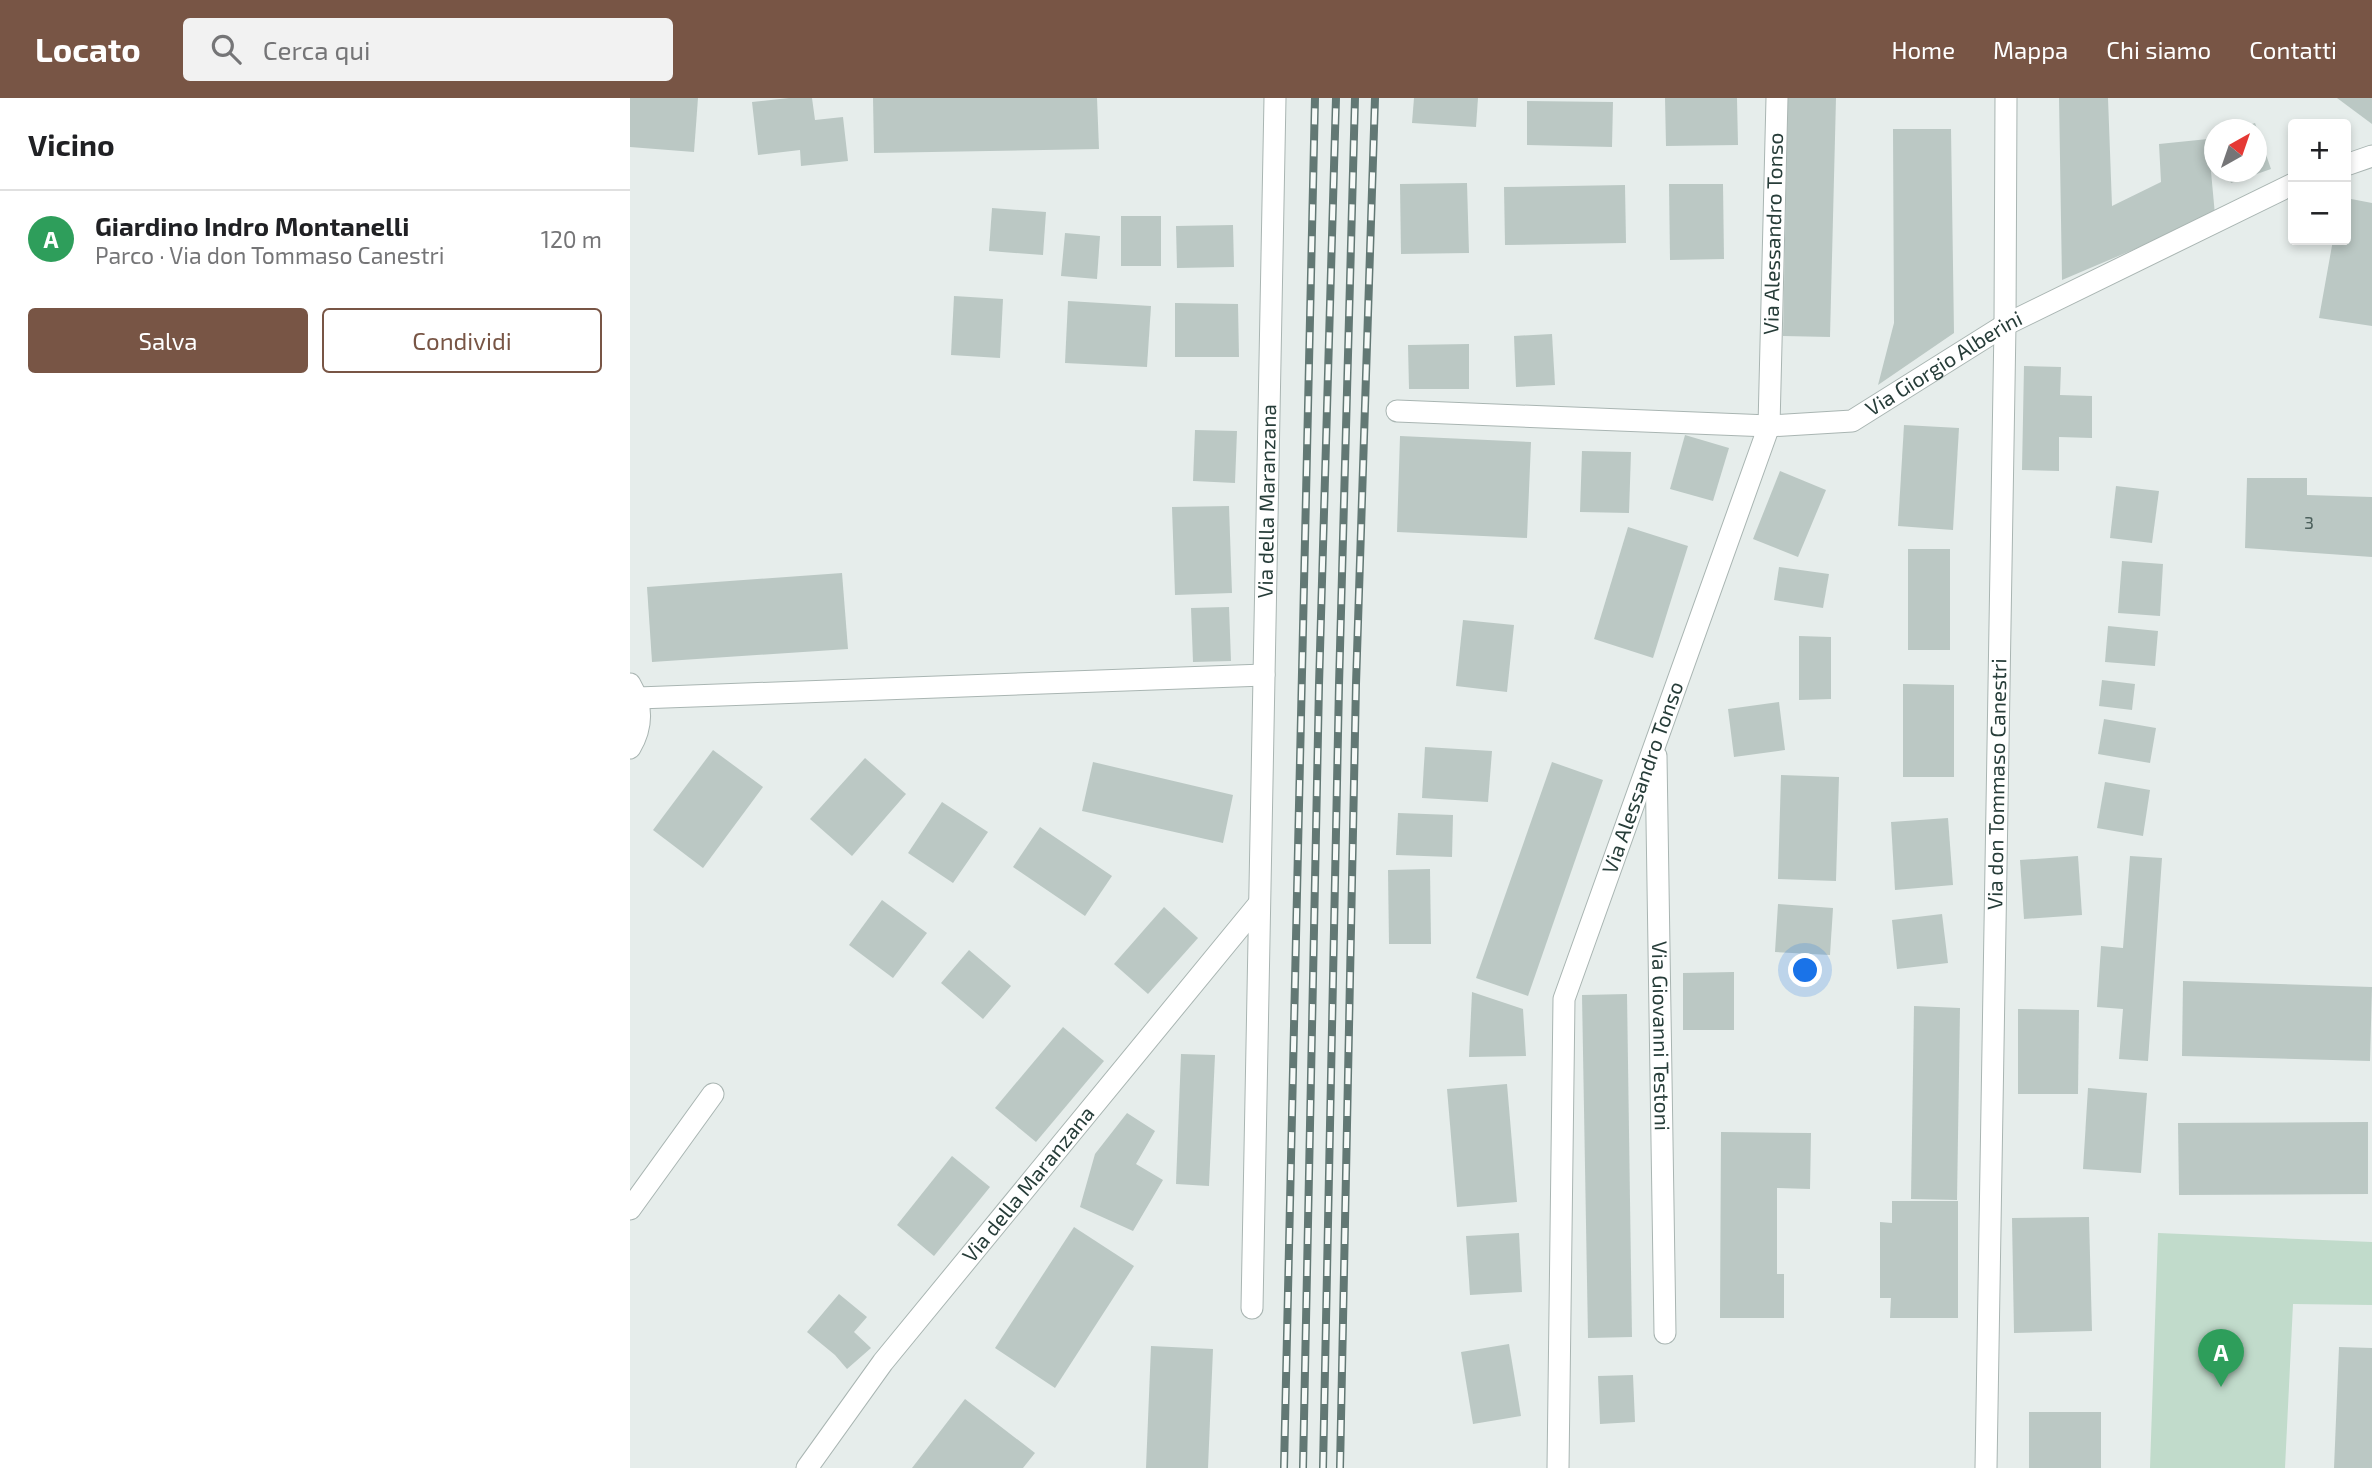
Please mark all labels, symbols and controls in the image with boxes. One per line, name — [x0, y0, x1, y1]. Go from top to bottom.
search box — [183, 18, 673, 81]
text: Locato — [35, 29, 141, 69]
icon: search — [207, 30, 245, 68]
text: Cerca qui — [263, 34, 370, 65]
text: Home — [1891, 35, 1955, 64]
text: Mappa — [1993, 35, 2068, 64]
text: Chi siamo — [2106, 35, 2211, 64]
text: Contatti — [2249, 35, 2337, 64]
north arrow — [2204, 119, 2267, 182]
map controls — [2288, 119, 2351, 245]
button: + — [2288, 119, 2351, 182]
text: Vicino — [28, 126, 115, 162]
street label: Via Alessandro Tonso — [1757, 132, 1787, 335]
button: − — [2288, 182, 2351, 245]
text: Giardino Indro Montanelli — [95, 210, 409, 241]
text: A — [43, 225, 59, 253]
text: 120 m — [541, 225, 602, 253]
text: Parco · Via don Tommaso Canestri — [95, 241, 444, 269]
street label: Via Giorgio Alberini — [1860, 305, 2026, 420]
button: Salva — [28, 308, 308, 373]
button: Condividi — [322, 308, 602, 373]
street label: Via della Maranzana — [1251, 404, 1280, 599]
house number: 3 — [2304, 511, 2314, 533]
street label: Via don Tommaso Canestri — [1981, 658, 2010, 910]
street label: Via Alessandro Tonso — [1596, 678, 1688, 877]
street label: Via Giovanni Testoni — [1648, 941, 1676, 1131]
your location — [1788, 953, 1822, 987]
street label: Via della Maranzana — [956, 1101, 1099, 1267]
pin: A — [2198, 1329, 2244, 1387]

